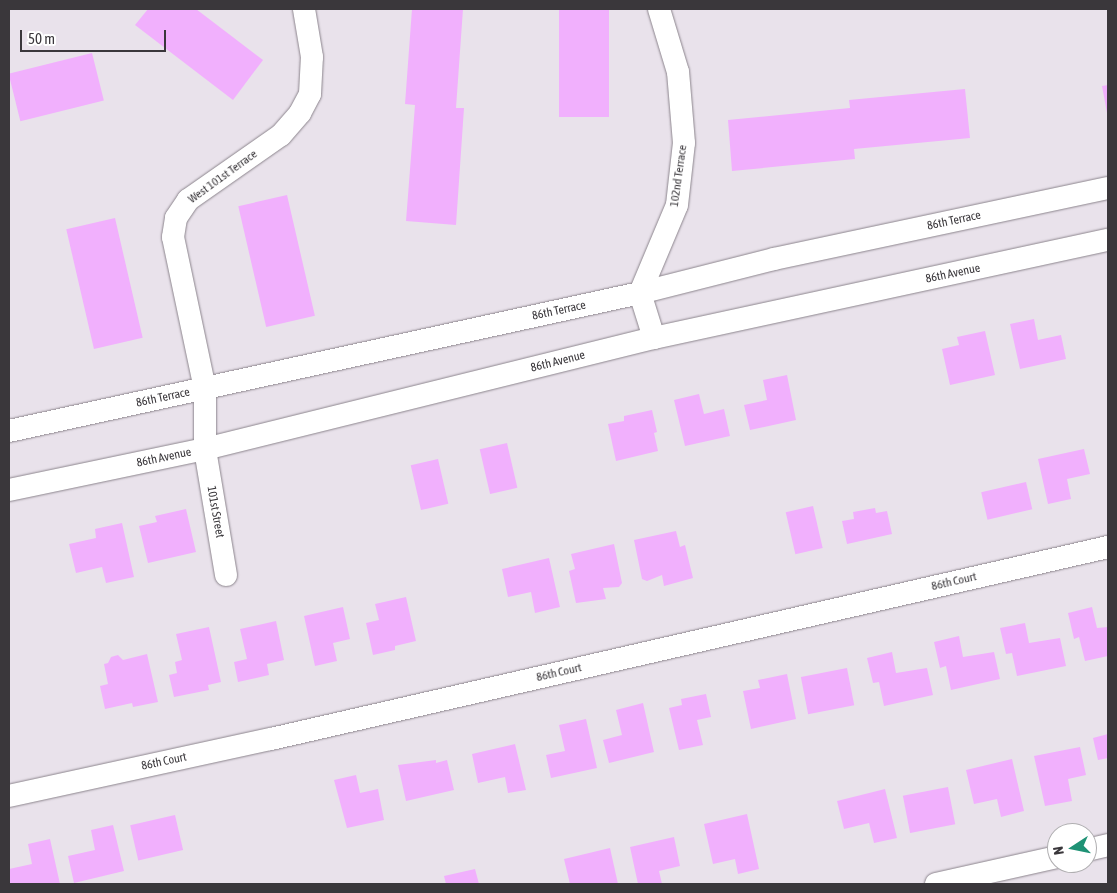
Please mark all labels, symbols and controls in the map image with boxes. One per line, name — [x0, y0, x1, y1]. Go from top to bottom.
scale bar — [22, 20, 169, 52]
text: 50 m — [28, 30, 55, 47]
street label: 102nd Terrace — [668, 144, 690, 208]
street label: West 101st Terrace — [186, 147, 260, 207]
street label: 86th Terrace — [926, 208, 982, 234]
street label: 86th Avenue — [924, 261, 982, 287]
street label: 86th Terrace — [531, 298, 587, 324]
street label: 86th Avenue — [529, 348, 587, 376]
street label: 86th Terrace — [135, 385, 191, 411]
street label: 86th Avenue — [135, 445, 193, 471]
street label: 101st Street — [203, 485, 227, 539]
street label: 86th Court — [930, 570, 978, 594]
street label: 86th Court — [535, 661, 583, 685]
street label: 86th Court — [140, 750, 188, 774]
north arrow — [1047, 823, 1097, 873]
text: N — [1050, 845, 1067, 856]

